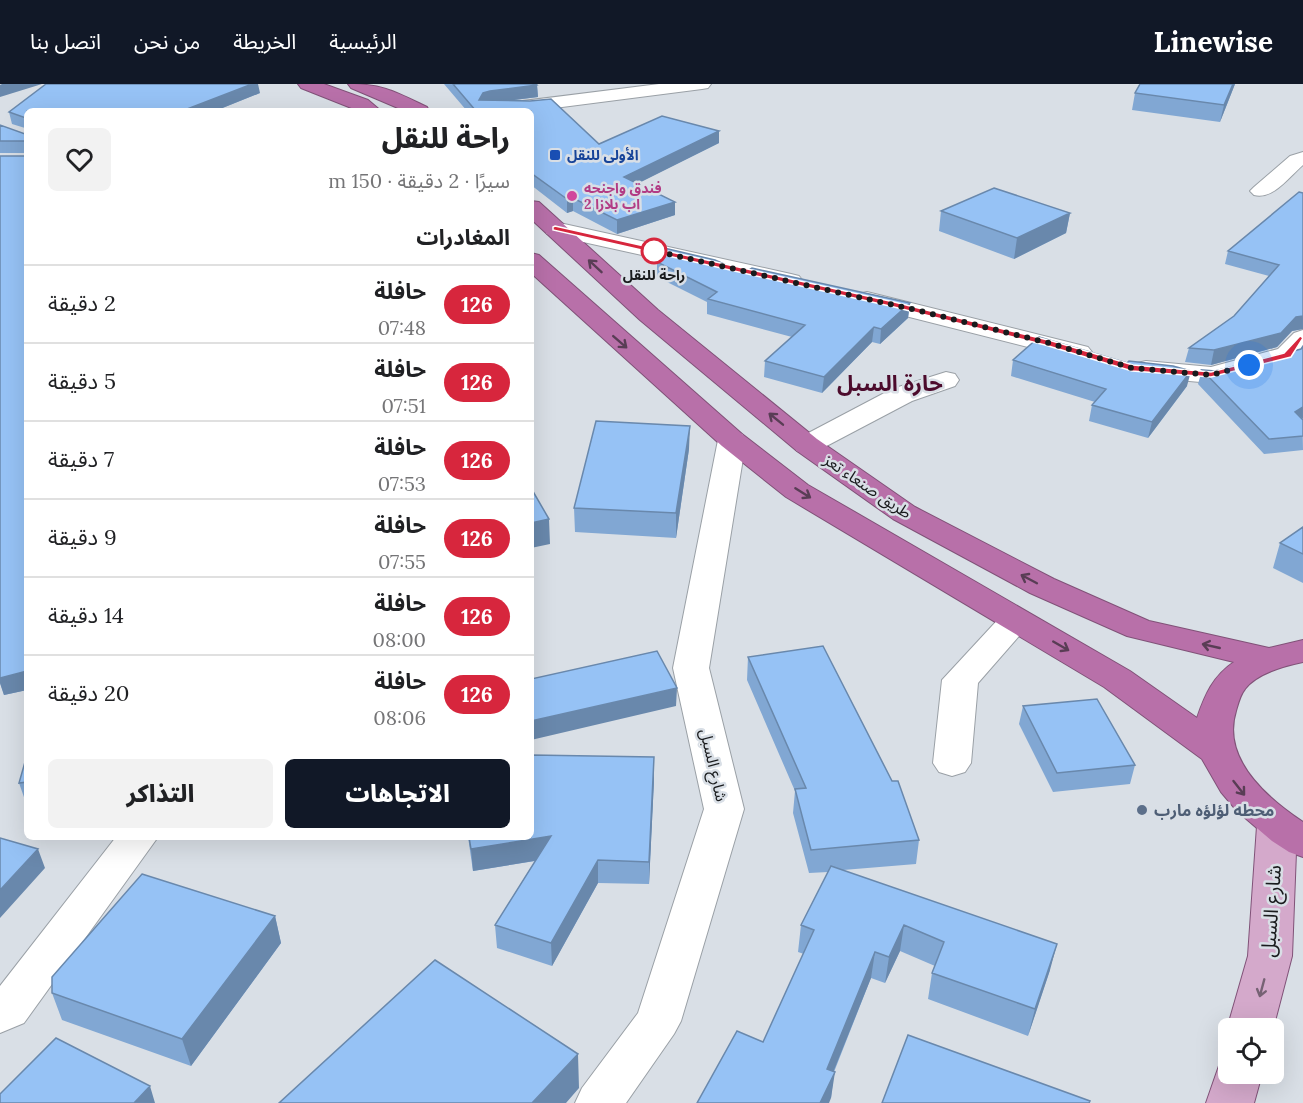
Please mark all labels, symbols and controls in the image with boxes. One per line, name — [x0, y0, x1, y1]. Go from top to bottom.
text: Linewise — [1153, 24, 1273, 60]
text: اتصل بنا — [30, 28, 101, 55]
text: من نحن — [134, 28, 200, 55]
text: الخريطة — [233, 28, 296, 55]
text: الرئيسية — [329, 28, 397, 55]
text: راحة للنقل — [382, 120, 510, 156]
button: heart — [48, 128, 111, 191]
place label: الأولى للنقل — [567, 146, 639, 164]
marker: الأولى للنقل — [548, 148, 562, 162]
text: سيرًا · 2 دقيقة · 150 m — [328, 168, 510, 193]
place label: فندق واجنحه اب بلازا 2 — [584, 179, 662, 213]
marker: فندق واجنحه اب بلازا 2 — [565, 189, 579, 203]
text: المغادرات — [416, 223, 510, 251]
marker: راحة للنقل — [641, 238, 667, 264]
one-way arrow — [588, 259, 603, 273]
place label: راحة للنقل — [623, 266, 685, 284]
text: حافلة — [374, 277, 426, 305]
text: 2 دقيقة — [48, 289, 116, 317]
text: 126 — [461, 291, 493, 318]
text: 07:48 — [378, 315, 426, 340]
one-way arrow — [612, 335, 627, 349]
your location — [1234, 350, 1264, 380]
text: حافلة — [374, 355, 426, 383]
text: 5 دقيقة — [48, 367, 116, 395]
text: 126 — [461, 369, 493, 396]
district label: حارة السبل — [837, 369, 943, 397]
text: 07:51 — [382, 393, 426, 418]
one-way arrow — [769, 412, 784, 426]
text: حافلة — [374, 433, 426, 461]
text: 7 دقيقة — [48, 445, 114, 473]
text: 126 — [461, 447, 493, 474]
street label: طريق صنعاء تعز — [819, 449, 916, 524]
text: 07:53 — [378, 471, 426, 496]
one-way arrow — [794, 488, 811, 500]
text: حافلة — [374, 511, 426, 539]
text: 9 دقيقة — [48, 523, 117, 551]
text: 126 — [461, 525, 493, 552]
text: 07:55 — [378, 549, 426, 574]
one-way arrow — [1020, 573, 1038, 584]
text: حافلة — [374, 589, 426, 617]
text: 14 دقيقة — [48, 601, 124, 629]
text: 126 — [461, 603, 493, 630]
text: 08:00 — [373, 627, 426, 652]
one-way arrow — [1202, 639, 1221, 651]
one-way arrow — [1052, 641, 1069, 653]
text: حافلة — [374, 667, 426, 695]
text: 20 دقيقة — [48, 679, 129, 707]
text: 126 — [461, 681, 493, 708]
text: 08:06 — [373, 705, 426, 730]
street label: شارع السبل — [693, 727, 732, 804]
button: التذاكر — [48, 759, 273, 828]
button: الاتجاهات — [285, 759, 510, 828]
one-way arrow — [1233, 779, 1245, 795]
place label: محطه لؤلؤه مارب — [1154, 800, 1274, 820]
marker: محطه لؤلؤه مارب — [1135, 803, 1149, 817]
street label: شارع السبل — [1255, 864, 1289, 958]
one-way arrow — [1255, 978, 1267, 997]
map controls — [1218, 1018, 1284, 1084]
button: locate — [1218, 1018, 1284, 1084]

